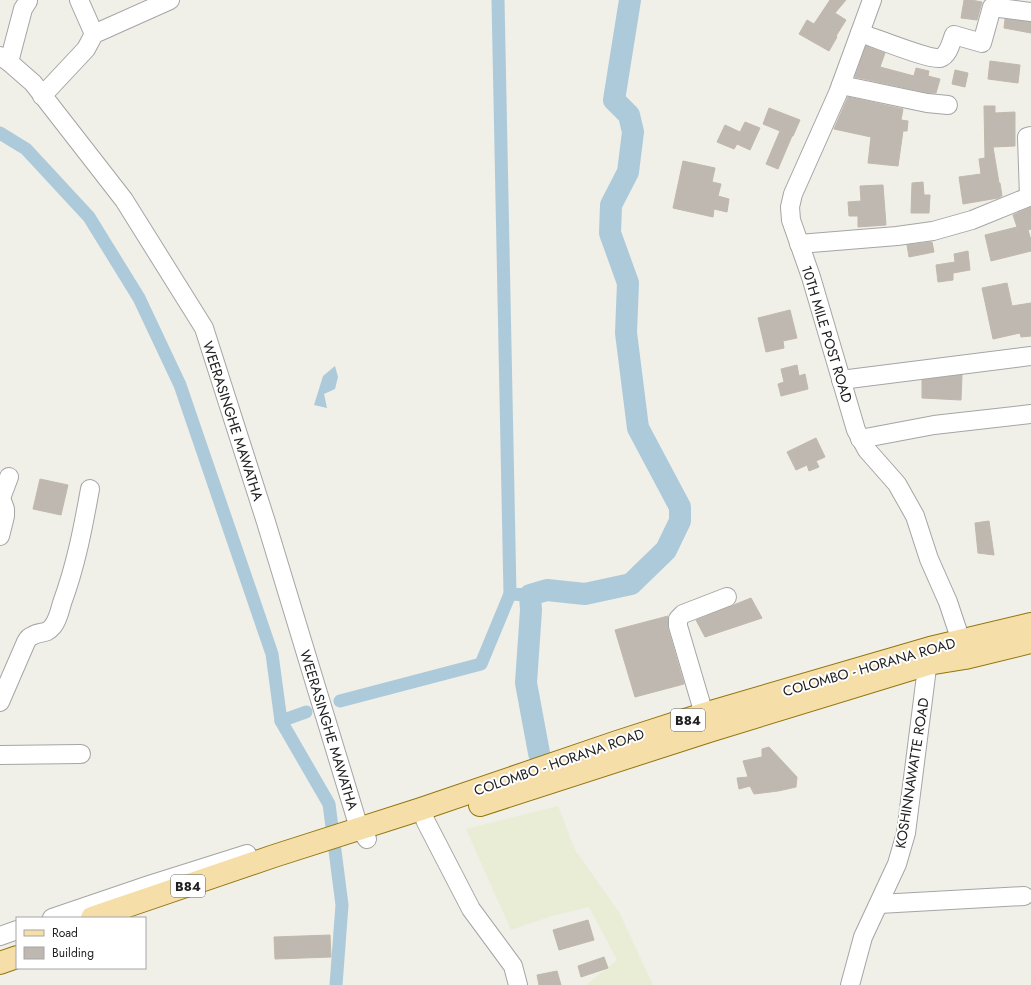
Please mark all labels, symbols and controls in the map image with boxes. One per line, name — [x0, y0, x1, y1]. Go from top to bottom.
street label: 10TH MILE POST ROAD — [797, 263, 857, 405]
street label: WEERASINGHE MAWATHA — [198, 339, 269, 504]
street label: COLOMBO - HORANA ROAD — [780, 633, 958, 701]
street label: WEERASINGHE MAWATHA — [295, 647, 363, 813]
street label: KOSHINNAWATTE ROAD — [890, 696, 934, 850]
road number: B84 — [671, 709, 705, 731]
street label: COLOMBO - HORANA ROAD — [471, 723, 647, 801]
road number: B84 — [171, 875, 205, 897]
legend — [16, 917, 146, 969]
text: Road — [52, 924, 78, 942]
text: Building — [52, 944, 94, 962]

